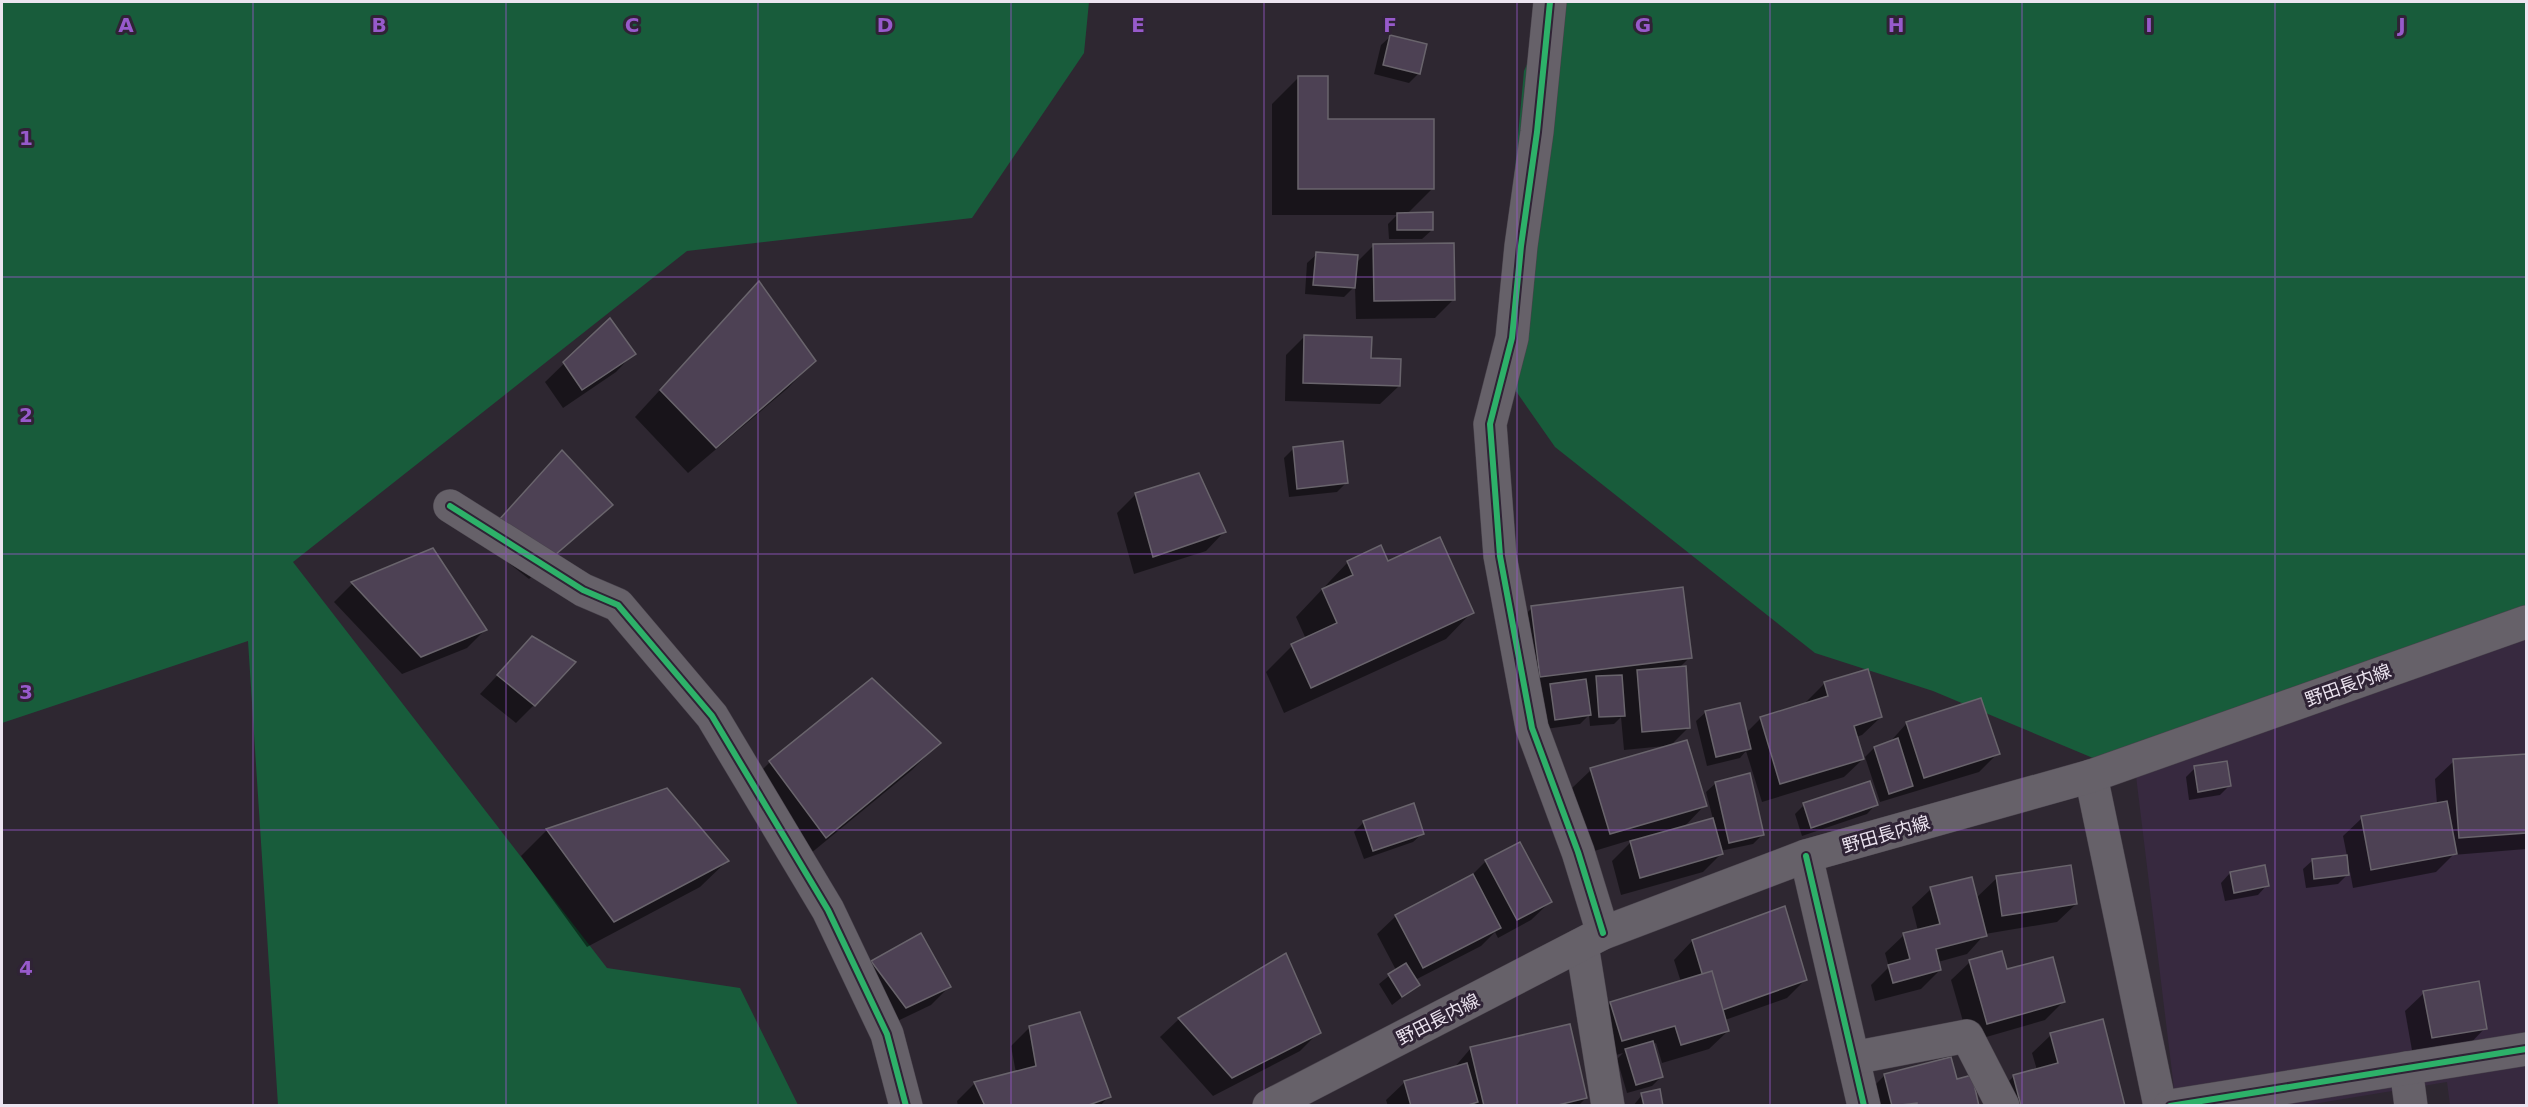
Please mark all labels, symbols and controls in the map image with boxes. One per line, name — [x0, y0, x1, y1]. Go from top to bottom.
text: A — [118, 13, 134, 37]
text: B — [371, 13, 387, 37]
text: C — [625, 13, 639, 37]
text: D — [877, 13, 893, 37]
text: E — [1131, 13, 1145, 37]
text: F — [1383, 13, 1397, 37]
text: G — [1635, 13, 1651, 37]
text: H — [1888, 13, 1904, 37]
text: I — [2145, 13, 2153, 37]
text: J — [2396, 13, 2406, 37]
text: 1 — [19, 126, 33, 150]
text: 2 — [19, 403, 33, 427]
street label: 野田長内線 — [2302, 660, 2394, 710]
text: 3 — [19, 680, 33, 704]
street label: 野田長内線 — [1840, 812, 1932, 856]
text: 4 — [19, 956, 33, 980]
street label: 野田長内線 — [1393, 989, 1483, 1049]

